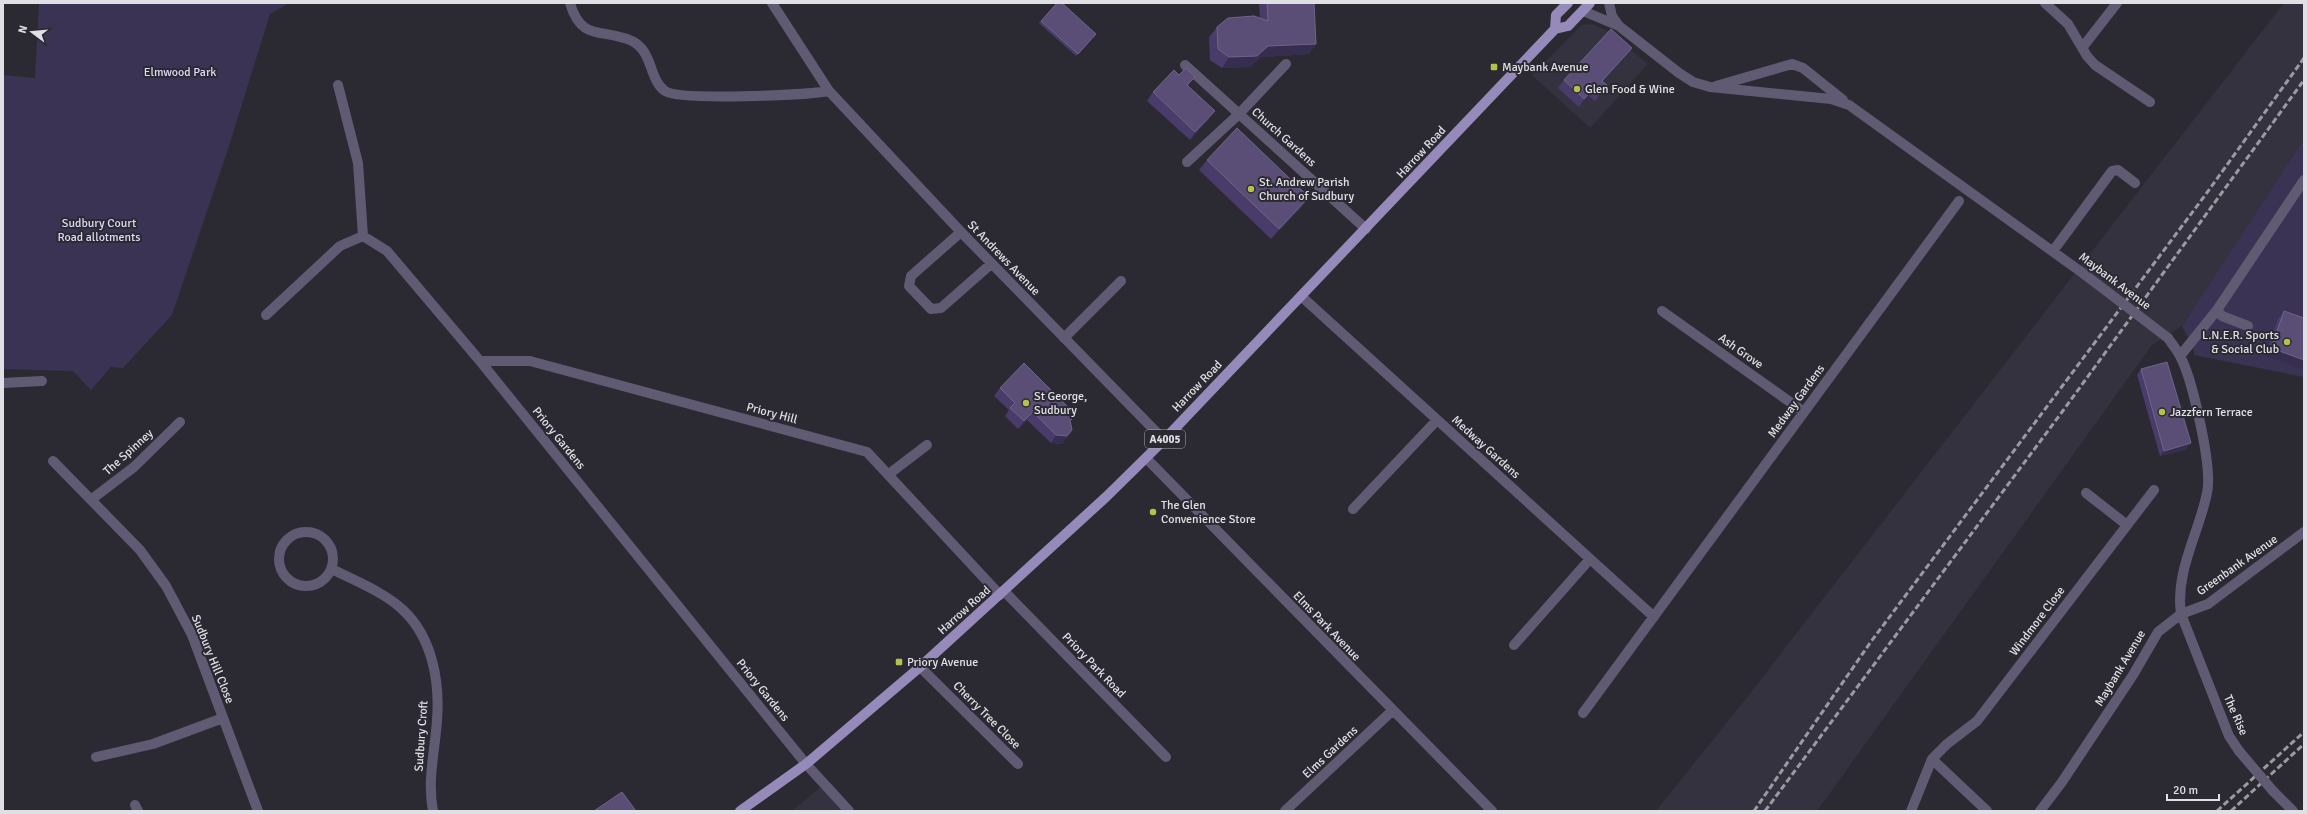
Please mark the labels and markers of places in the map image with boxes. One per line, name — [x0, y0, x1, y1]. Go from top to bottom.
place label: Maybank Avenue — [1502, 60, 1588, 75]
marker: Maybank Avenue — [1489, 62, 1499, 72]
place label: Glen Food & Wine — [1585, 82, 1675, 97]
marker: Glen Food & Wine — [1572, 84, 1582, 94]
place label: St. Andrew Parish Church of Sudbury — [1259, 175, 1354, 204]
marker: St. Andrew Parish Church of Sudbury — [1246, 184, 1256, 194]
place label: L.N.E.R. Sports & Social Club — [2202, 328, 2279, 357]
marker: L.N.E.R. Sports & Social Club — [2282, 337, 2292, 347]
place label: St George, Sudbury — [1034, 389, 1087, 418]
marker: St George, Sudbury — [1021, 398, 1031, 408]
place label: Jazzfern Terrace — [2170, 405, 2253, 420]
marker: Jazzfern Terrace — [2157, 407, 2167, 417]
place label: The Glen Convenience Store — [1161, 498, 1256, 527]
marker: The Glen Convenience Store — [1148, 507, 1158, 517]
place label: Priory Avenue — [907, 655, 978, 670]
marker: Priory Avenue — [894, 657, 904, 667]

